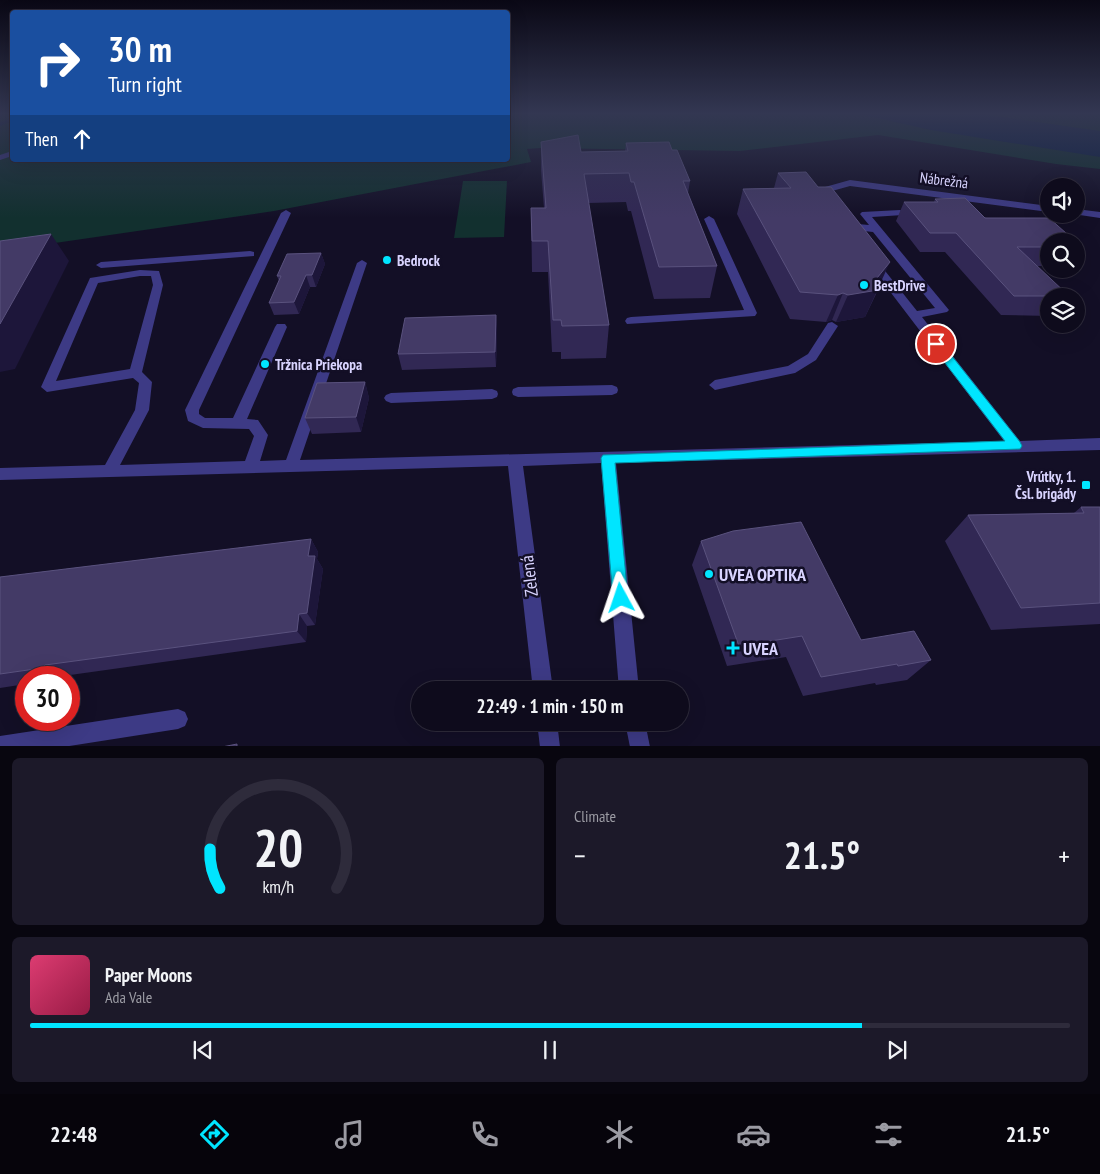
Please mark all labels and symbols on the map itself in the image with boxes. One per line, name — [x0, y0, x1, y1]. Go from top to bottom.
street label: Nábrežná — [919, 168, 969, 192]
place label: Bedrock — [397, 251, 441, 270]
marker: Bedrock — [381, 254, 393, 266]
place label: BestDrive — [874, 276, 926, 295]
marker: BestDrive — [858, 279, 870, 291]
pin — [915, 323, 957, 365]
place label: Tržnica Priekopa — [275, 355, 362, 374]
marker: Tržnica Priekopa — [259, 358, 271, 370]
place label: Vrútky, 1. Čsl. brigády — [1015, 467, 1077, 503]
marker: Vrútky, 1. Čsl. brigády — [1080, 479, 1092, 491]
street label: Zelená — [515, 554, 543, 598]
place label: UVEA OPTIKA — [719, 563, 807, 586]
marker: UVEA OPTIKA — [703, 568, 715, 580]
position arrow — [594, 571, 646, 623]
place label: UVEA — [743, 637, 779, 660]
marker: UVEA — [727, 642, 739, 654]
speed limit sign: 30 — [15, 666, 80, 731]

